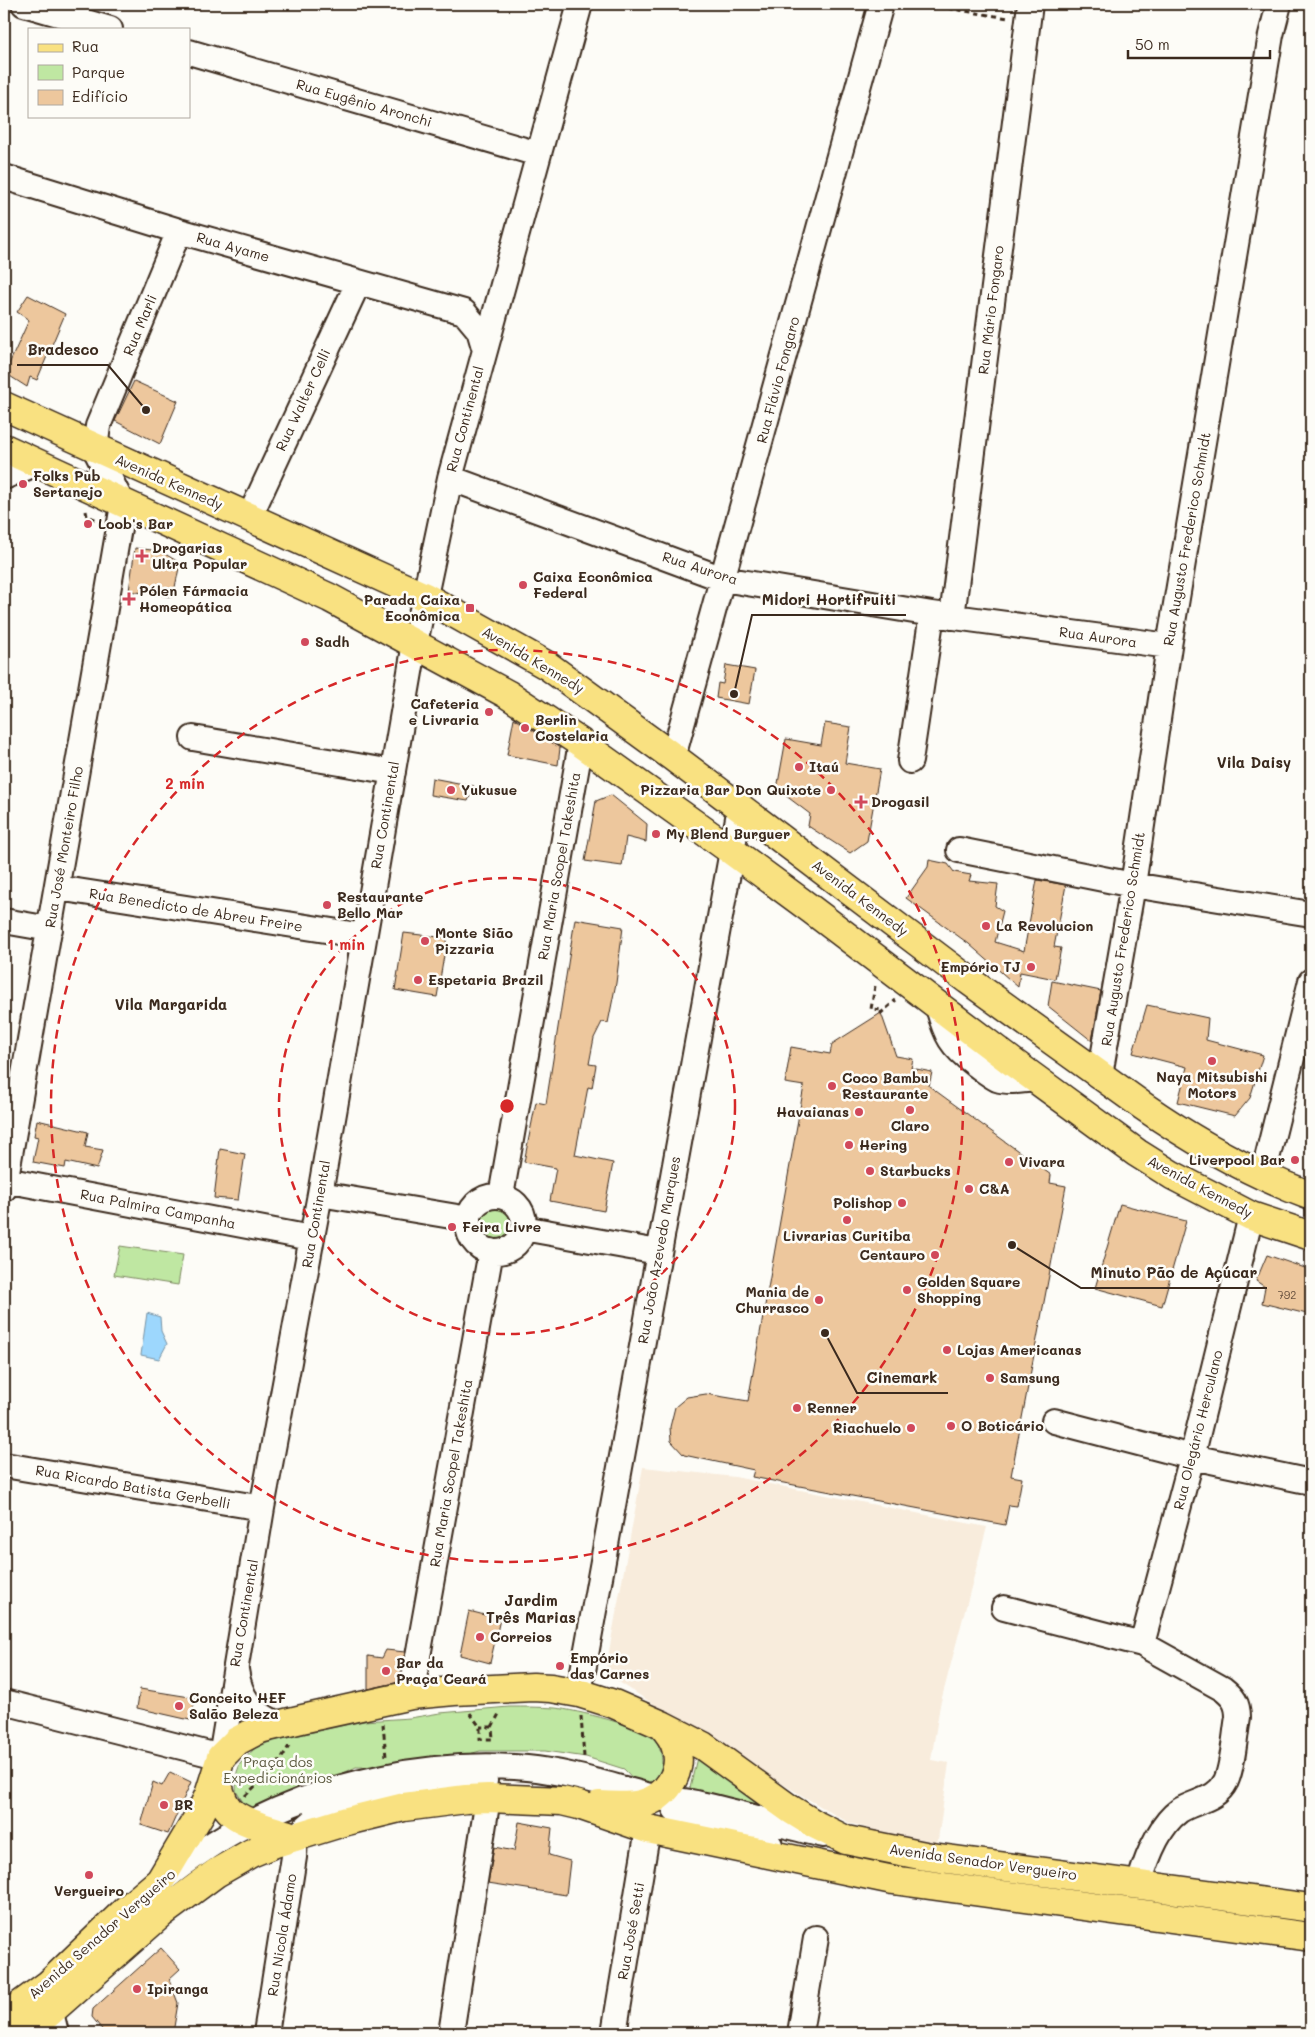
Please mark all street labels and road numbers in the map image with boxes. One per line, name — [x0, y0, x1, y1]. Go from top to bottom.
street label: Rua Eugênio Aronchi — [294, 74, 434, 131]
street label: Rua Ayame — [194, 227, 272, 266]
street label: Rua Mário Fongaro — [973, 244, 1008, 376]
street label: Rua Marli — [118, 291, 161, 358]
street label: Rua Flávio Fongaro — [751, 314, 804, 445]
street label: Rua Walter Celli — [271, 346, 335, 454]
street label: Rua Continental — [441, 364, 488, 474]
street label: Rua Augusto Frederico Schmidt — [1158, 431, 1215, 647]
street label: Avenida Kennedy — [112, 449, 226, 514]
street label: Rua Aurora — [660, 546, 740, 589]
street label: Avenida Kennedy — [479, 622, 588, 698]
street label: Rua Aurora — [1058, 622, 1138, 651]
street label: Rua Continental — [366, 760, 403, 870]
street label: Rua José Monteiro Filho — [40, 765, 87, 929]
street label: Rua Maria Scopel Takeshita — [533, 770, 584, 961]
street label: Rua Augusto Frederico Schmidt — [1096, 830, 1149, 1047]
street label: Avenida Kennedy — [808, 855, 912, 940]
street label: Rua Benedicto de Abreu Freire — [88, 883, 304, 936]
street label: Avenida Kennedy — [1145, 1151, 1256, 1222]
street label: Rua João Azevedo Marques — [633, 1155, 684, 1345]
street label: Rua Continental — [297, 1159, 334, 1269]
street label: Rua Palmira Campanha — [79, 1184, 237, 1233]
street label: Rua Olegário Herculano — [1168, 1348, 1227, 1512]
street label: Rua Maria Scopel Takeshita — [425, 1377, 476, 1568]
street label: Rua Ricardo Batista Gerbelli — [34, 1460, 232, 1513]
street label: Rua Continental — [225, 1558, 262, 1668]
street label: Avenida Senador Vergueiro — [888, 1839, 1078, 1884]
street label: Avenida Senador Vergueiro — [24, 1864, 179, 2003]
street label: Rua Nicola Ádamo — [262, 1872, 301, 1998]
street label: Rua José Setti — [613, 1881, 648, 1981]

